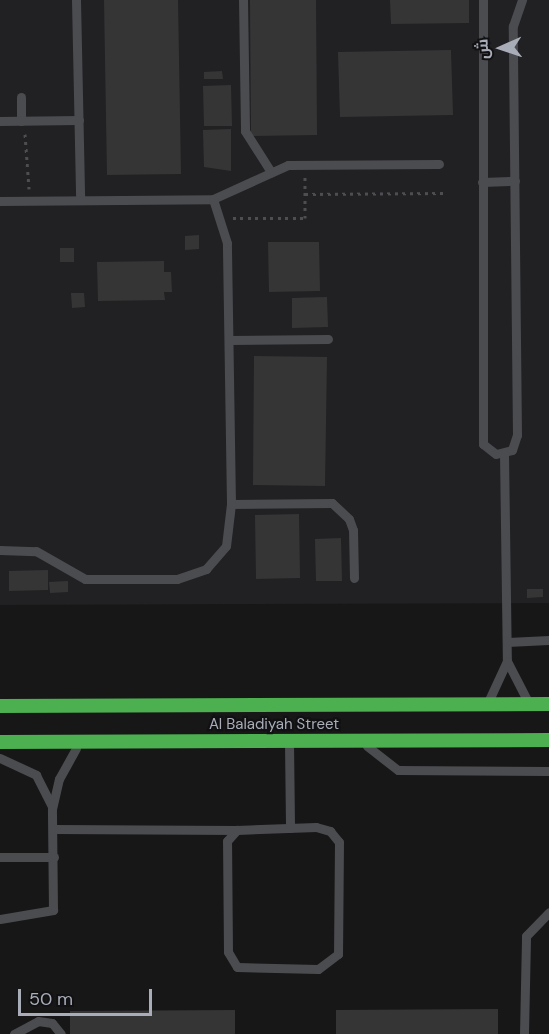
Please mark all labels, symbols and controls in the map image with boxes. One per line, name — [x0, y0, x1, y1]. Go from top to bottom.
north arrow — [471, 18, 531, 78]
text: ش — [472, 38, 494, 60]
street label: Al Baladiyah Street — [209, 716, 339, 734]
scale bar — [21, 977, 154, 1015]
text: 50 m — [29, 987, 73, 1011]

